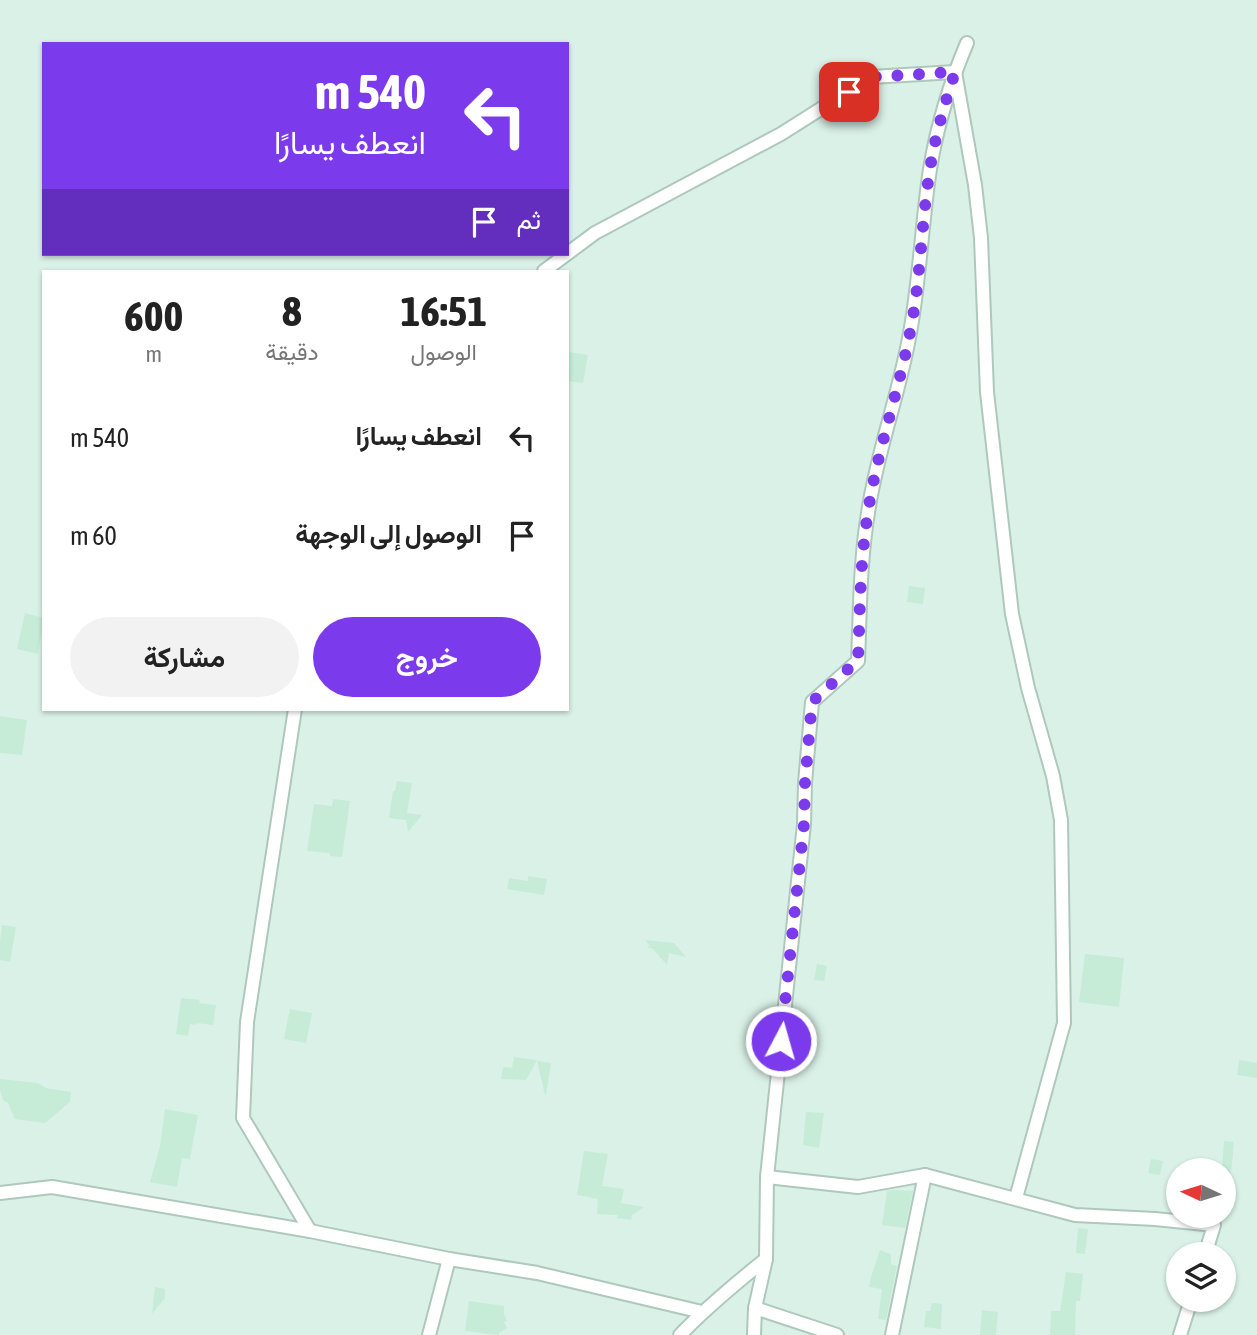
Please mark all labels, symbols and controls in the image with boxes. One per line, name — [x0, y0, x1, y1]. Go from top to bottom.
pin — [819, 62, 879, 122]
text: 540 m — [315, 63, 426, 119]
icon: left — [450, 70, 541, 161]
icon: arrive — [830, 73, 868, 111]
text: انعطف يسارًا — [274, 124, 426, 161]
icon: arrive — [465, 203, 503, 241]
text: ثم — [517, 205, 541, 235]
text: 8 — [282, 287, 302, 335]
text: 16:51 — [401, 287, 487, 335]
text: 600 — [124, 292, 183, 340]
text: دقيقة — [265, 339, 319, 365]
text: الوصول — [411, 339, 477, 365]
text: m — [145, 341, 162, 367]
icon: left — [503, 419, 541, 457]
text: انعطف يسارًا — [355, 421, 482, 451]
text: 540 m — [70, 423, 129, 453]
icon: arrive — [503, 517, 541, 555]
text: الوصول إلى الوجهة — [295, 519, 482, 549]
text: 60 m — [70, 521, 117, 551]
button: مشاركة — [70, 617, 299, 697]
button: خروج — [313, 617, 541, 697]
position arrow — [744, 1004, 818, 1078]
north arrow — [1166, 1158, 1236, 1228]
map controls — [1166, 1158, 1236, 1312]
button: layers — [1166, 1242, 1236, 1312]

